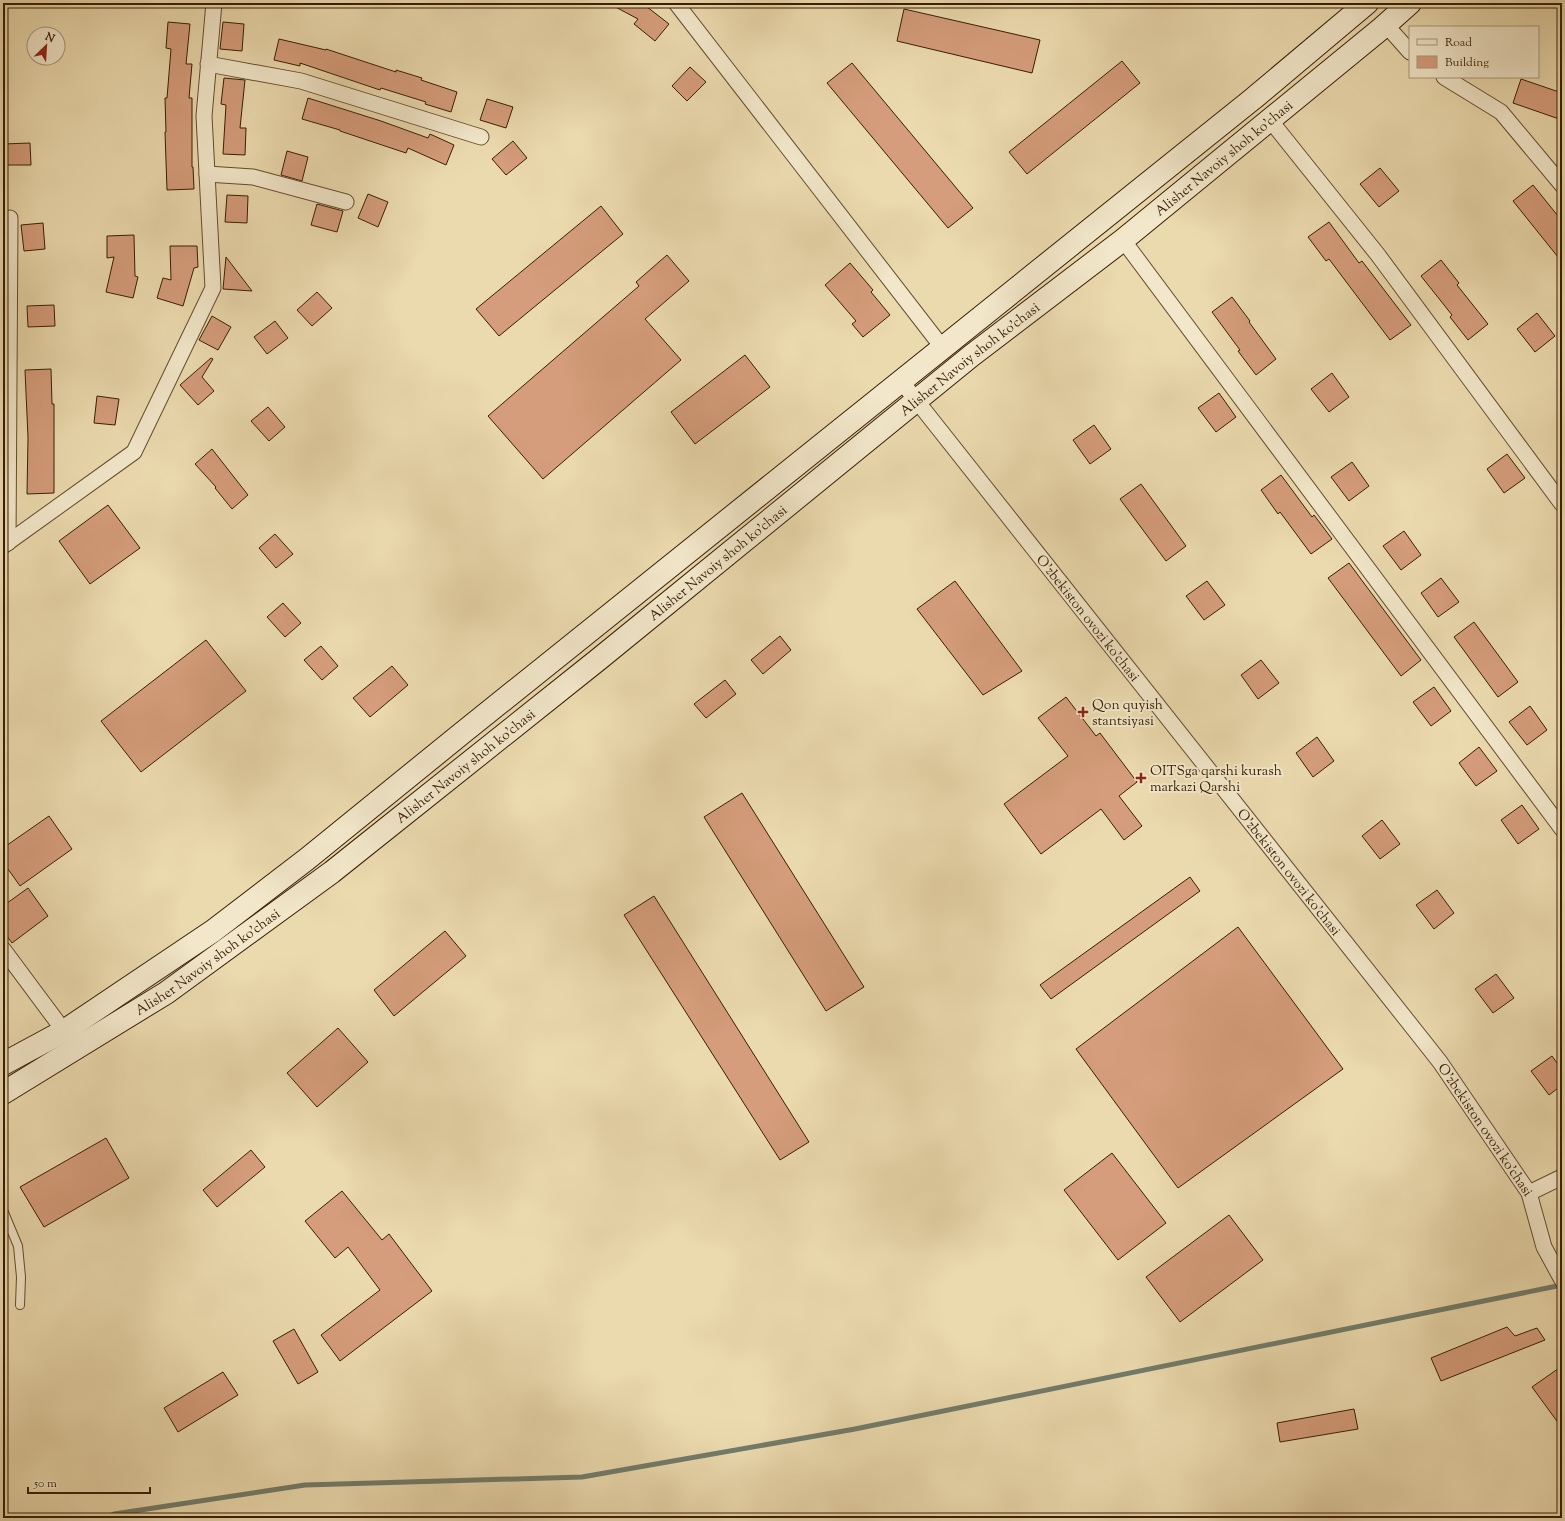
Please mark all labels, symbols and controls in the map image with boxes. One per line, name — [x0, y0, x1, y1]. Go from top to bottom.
north arrow — [26, 26, 66, 66]
legend — [1409, 26, 1539, 78]
text: N — [42, 28, 57, 47]
text: Road — [1445, 34, 1472, 52]
text: Building — [1445, 54, 1489, 72]
street label: Alisher Navoiy shoh ko'chasi — [1151, 97, 1298, 222]
street label: Alisher Navoiy shoh ko'chasi — [896, 299, 1045, 422]
street label: Alisher Navoiy shoh ko'chasi — [645, 502, 792, 627]
street label: O'zbekiston ovozi ko'chasi — [1030, 551, 1143, 687]
place label: Qon quyish stantsiyasi — [1092, 696, 1163, 732]
street label: Alisher Navoiy shoh ko'chasi — [392, 705, 540, 829]
marker: Qon quyish stantsiyasi — [1077, 706, 1089, 718]
place label: OITSga qarshi kurash markazi Qarshi — [1150, 762, 1282, 798]
marker: OITSga qarshi kurash markazi Qarshi — [1135, 772, 1147, 784]
street label: O'zbekiston ovozi ko'chasi — [1231, 805, 1345, 941]
street label: Alisher Navoiy shoh ko'chasi — [132, 905, 285, 1022]
street label: O'zbekiston ovozi ko'chasi — [1432, 1060, 1537, 1201]
scale bar — [28, 1469, 150, 1495]
text: 50 m — [33, 1475, 57, 1493]

